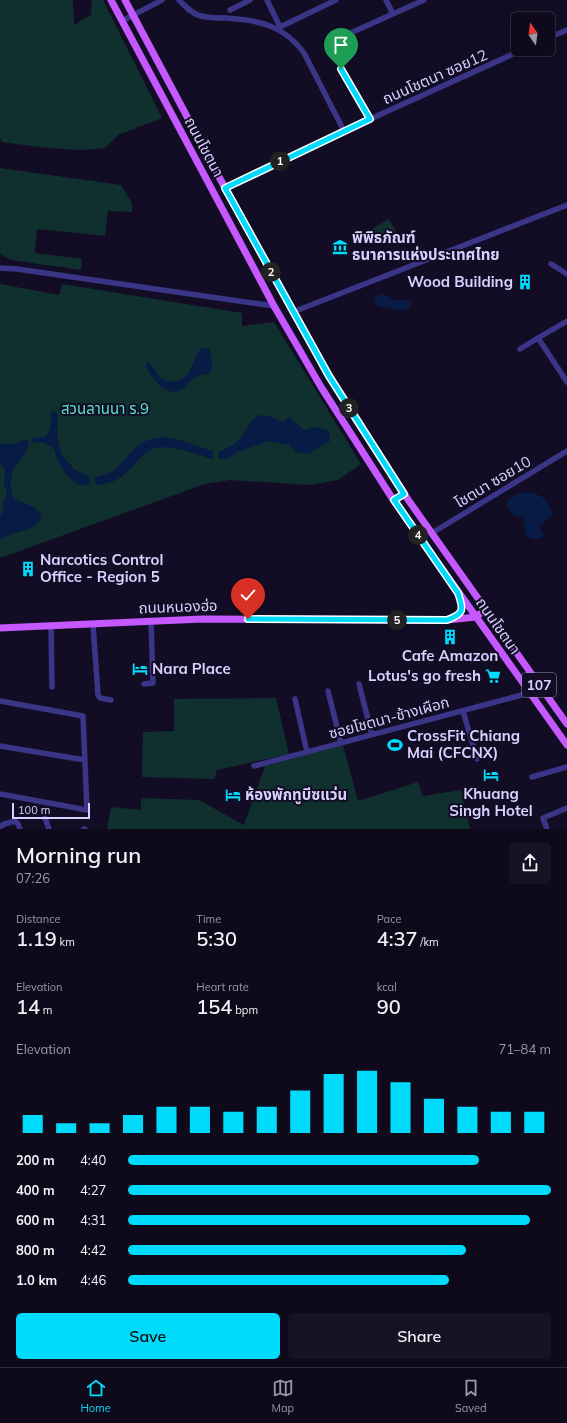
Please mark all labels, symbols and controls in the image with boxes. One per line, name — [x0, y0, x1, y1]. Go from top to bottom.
north arrow — [511, 12, 555, 56]
map controls — [511, 12, 555, 56]
pin — [324, 28, 358, 69]
icon: arrive — [330, 34, 352, 56]
street label: ถนนโชตนา ซอย12 — [379, 45, 490, 108]
street label: ถนนโชตนา — [181, 114, 228, 180]
pin: 1 — [270, 151, 290, 171]
text: 1 — [277, 154, 283, 168]
place label: พิพิธภัณฑ์ ธนาคารแห่งประเทศไทย — [352, 228, 500, 264]
museum icon: พิพิธภัณฑ์ ธนาคารแห่งประเทศไทย — [331, 238, 349, 256]
pin: 2 — [261, 262, 281, 282]
text: 2 — [268, 265, 274, 279]
place label: Wood Building — [407, 272, 513, 291]
building icon: Wood Building — [516, 273, 534, 291]
pin: 3 — [339, 398, 359, 418]
park label: สวนลานนา ร.9 — [61, 399, 149, 418]
text: 3 — [346, 401, 352, 415]
street label: โชตนา ซอย10 — [451, 451, 534, 512]
pin: 4 — [408, 525, 428, 545]
text: 4 — [415, 528, 421, 542]
place label: Narcotics Control Office - Region 5 — [40, 550, 163, 586]
building icon: Narcotics Control Office - Region 5 — [19, 560, 37, 578]
pin — [231, 578, 265, 619]
icon: check — [237, 584, 259, 606]
street label: ถนนโชตนา — [472, 594, 525, 658]
street label: ถนนหนองฮ่อ — [138, 596, 218, 617]
pin: 5 — [387, 610, 407, 630]
text: 5 — [394, 613, 400, 627]
building icon: Cafe Amazon — [441, 628, 459, 646]
place label: Cafe Amazon — [402, 646, 498, 665]
place label: Nara Place — [152, 659, 231, 678]
hotel icon: Nara Place — [131, 660, 149, 678]
place label: Lotus's go fresh — [368, 666, 481, 685]
supermarket icon: Lotus's go fresh — [484, 667, 502, 685]
road number: 107 — [522, 673, 556, 697]
street label: ซอยโชตนา-ช้างเผือก — [327, 692, 451, 743]
place label: CrossFit Chiang Mai (CFCNX) — [407, 726, 520, 762]
sports icon: CrossFit Chiang Mai (CFCNX) — [386, 736, 404, 754]
hotel icon: Khuang Singh Hotel — [482, 766, 500, 784]
place label: Khuang Singh Hotel — [449, 784, 533, 820]
place label: ห้องพักทูบีซแว่น — [245, 785, 347, 805]
hotel icon: ห้องพักทูบีซแว่น — [224, 786, 242, 804]
scale bar — [12, 801, 90, 820]
text: 100 m — [18, 803, 50, 817]
text: Morning run — [16, 841, 141, 869]
button: share — [509, 842, 551, 884]
text: 07:26 — [16, 870, 50, 886]
text: Distance — [16, 912, 60, 926]
text: Time — [196, 912, 221, 926]
text: Pace — [377, 912, 401, 926]
text: 1.19 — [16, 926, 57, 951]
text: 5:30 — [196, 926, 237, 951]
text: 4:37 — [377, 926, 417, 951]
text: km — [57, 935, 75, 949]
text: /km — [417, 935, 439, 949]
text: Elevation — [16, 980, 63, 994]
text: Heart rate — [196, 980, 249, 994]
text: kcal — [377, 980, 397, 994]
text: 14 — [16, 994, 40, 1019]
text: 154 — [196, 994, 232, 1019]
text: 90 — [377, 994, 401, 1019]
text: m — [40, 1003, 53, 1017]
text: bpm — [232, 1003, 258, 1017]
text: Elevation — [16, 1041, 71, 1057]
text: 71–84 m — [498, 1041, 551, 1057]
text: 200 m — [16, 1152, 55, 1168]
text: 4:40 — [80, 1152, 106, 1168]
text: 400 m — [16, 1182, 55, 1198]
text: 4:27 — [80, 1182, 106, 1198]
text: 600 m — [16, 1212, 55, 1228]
text: 4:31 — [80, 1212, 106, 1228]
text: 800 m — [16, 1242, 55, 1258]
text: 4:42 — [80, 1242, 106, 1258]
text: 1.0 km — [16, 1272, 57, 1288]
text: 4:46 — [80, 1272, 106, 1288]
button: Save — [16, 1313, 280, 1359]
button: Share — [288, 1313, 551, 1359]
tab: Home — [80, 1377, 111, 1415]
tab: Map — [271, 1377, 294, 1415]
tab: Saved — [455, 1377, 487, 1415]

